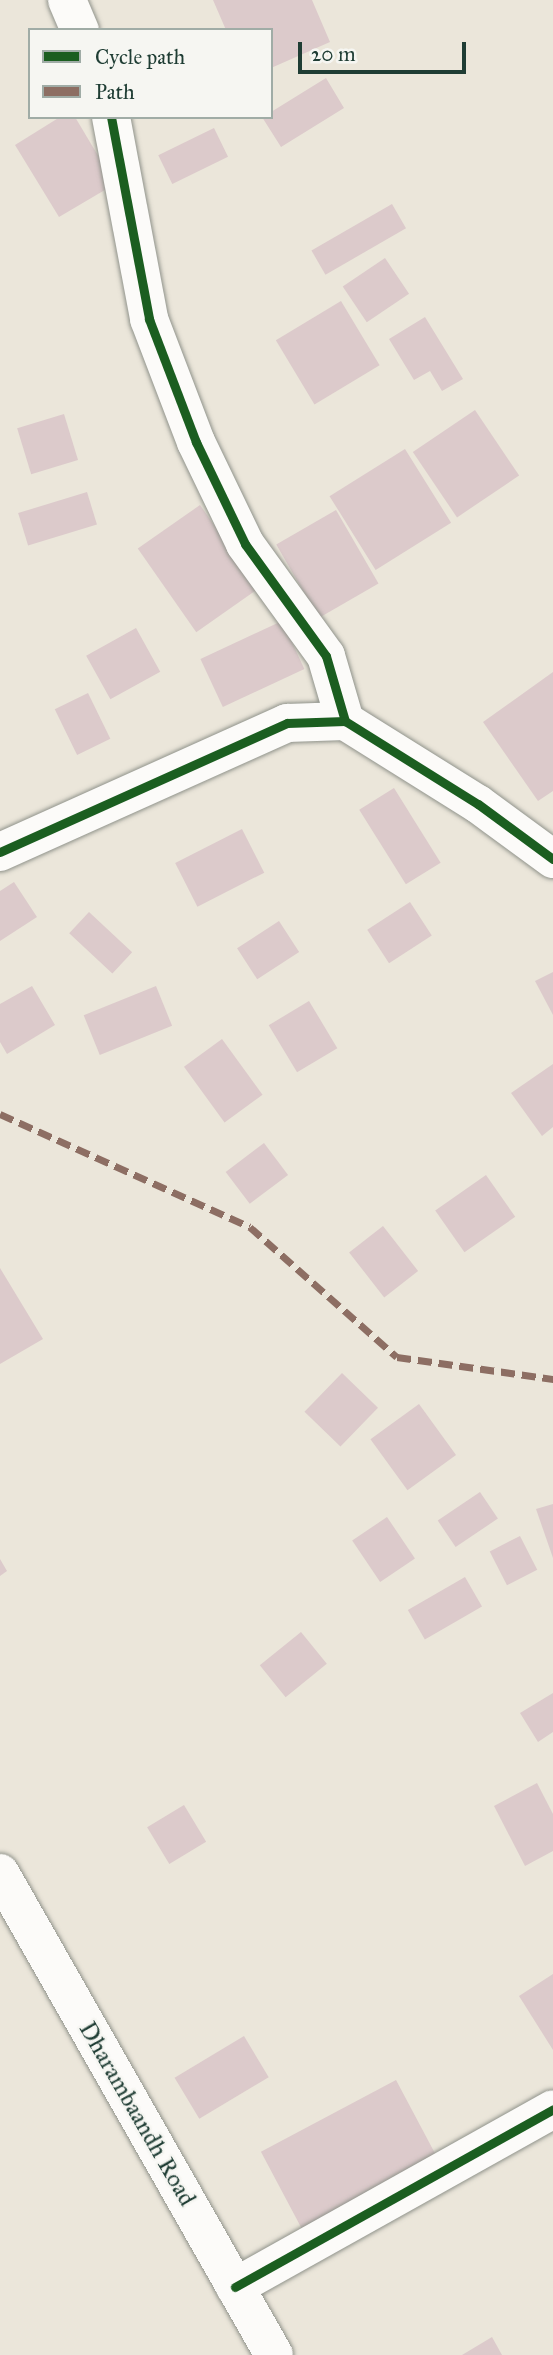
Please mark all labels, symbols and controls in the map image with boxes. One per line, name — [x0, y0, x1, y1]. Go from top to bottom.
legend — [28, 28, 273, 119]
scale bar — [301, 28, 469, 72]
text: 20 m — [311, 41, 356, 67]
text: Cycle path — [95, 44, 185, 70]
text: Path — [95, 79, 135, 105]
street label: Dharambaandh Road — [73, 2017, 201, 2211]

